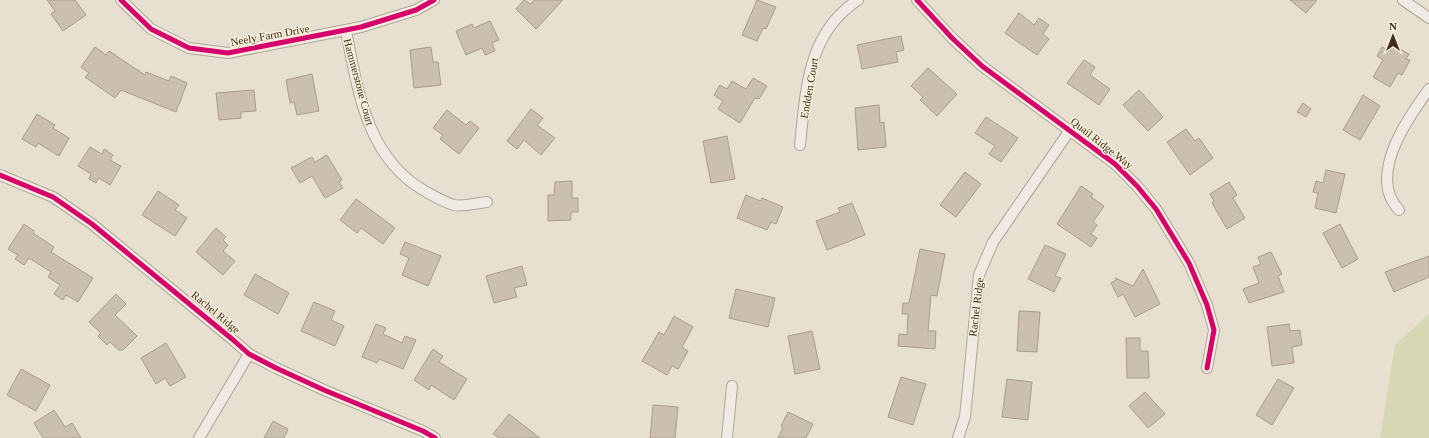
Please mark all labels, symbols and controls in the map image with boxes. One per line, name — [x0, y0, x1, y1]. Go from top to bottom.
north arrow — [1373, 16, 1413, 56]
text: N — [1389, 20, 1397, 32]
street label: Neely Farm Drive — [230, 22, 311, 48]
street label: Hammerstone Court — [342, 37, 376, 127]
street label: Endden Court — [798, 57, 820, 119]
street label: Quail Ridge Way — [1068, 115, 1136, 171]
street label: Rachel Ridge — [966, 277, 986, 337]
street label: Rachel Ridge — [189, 288, 243, 336]

